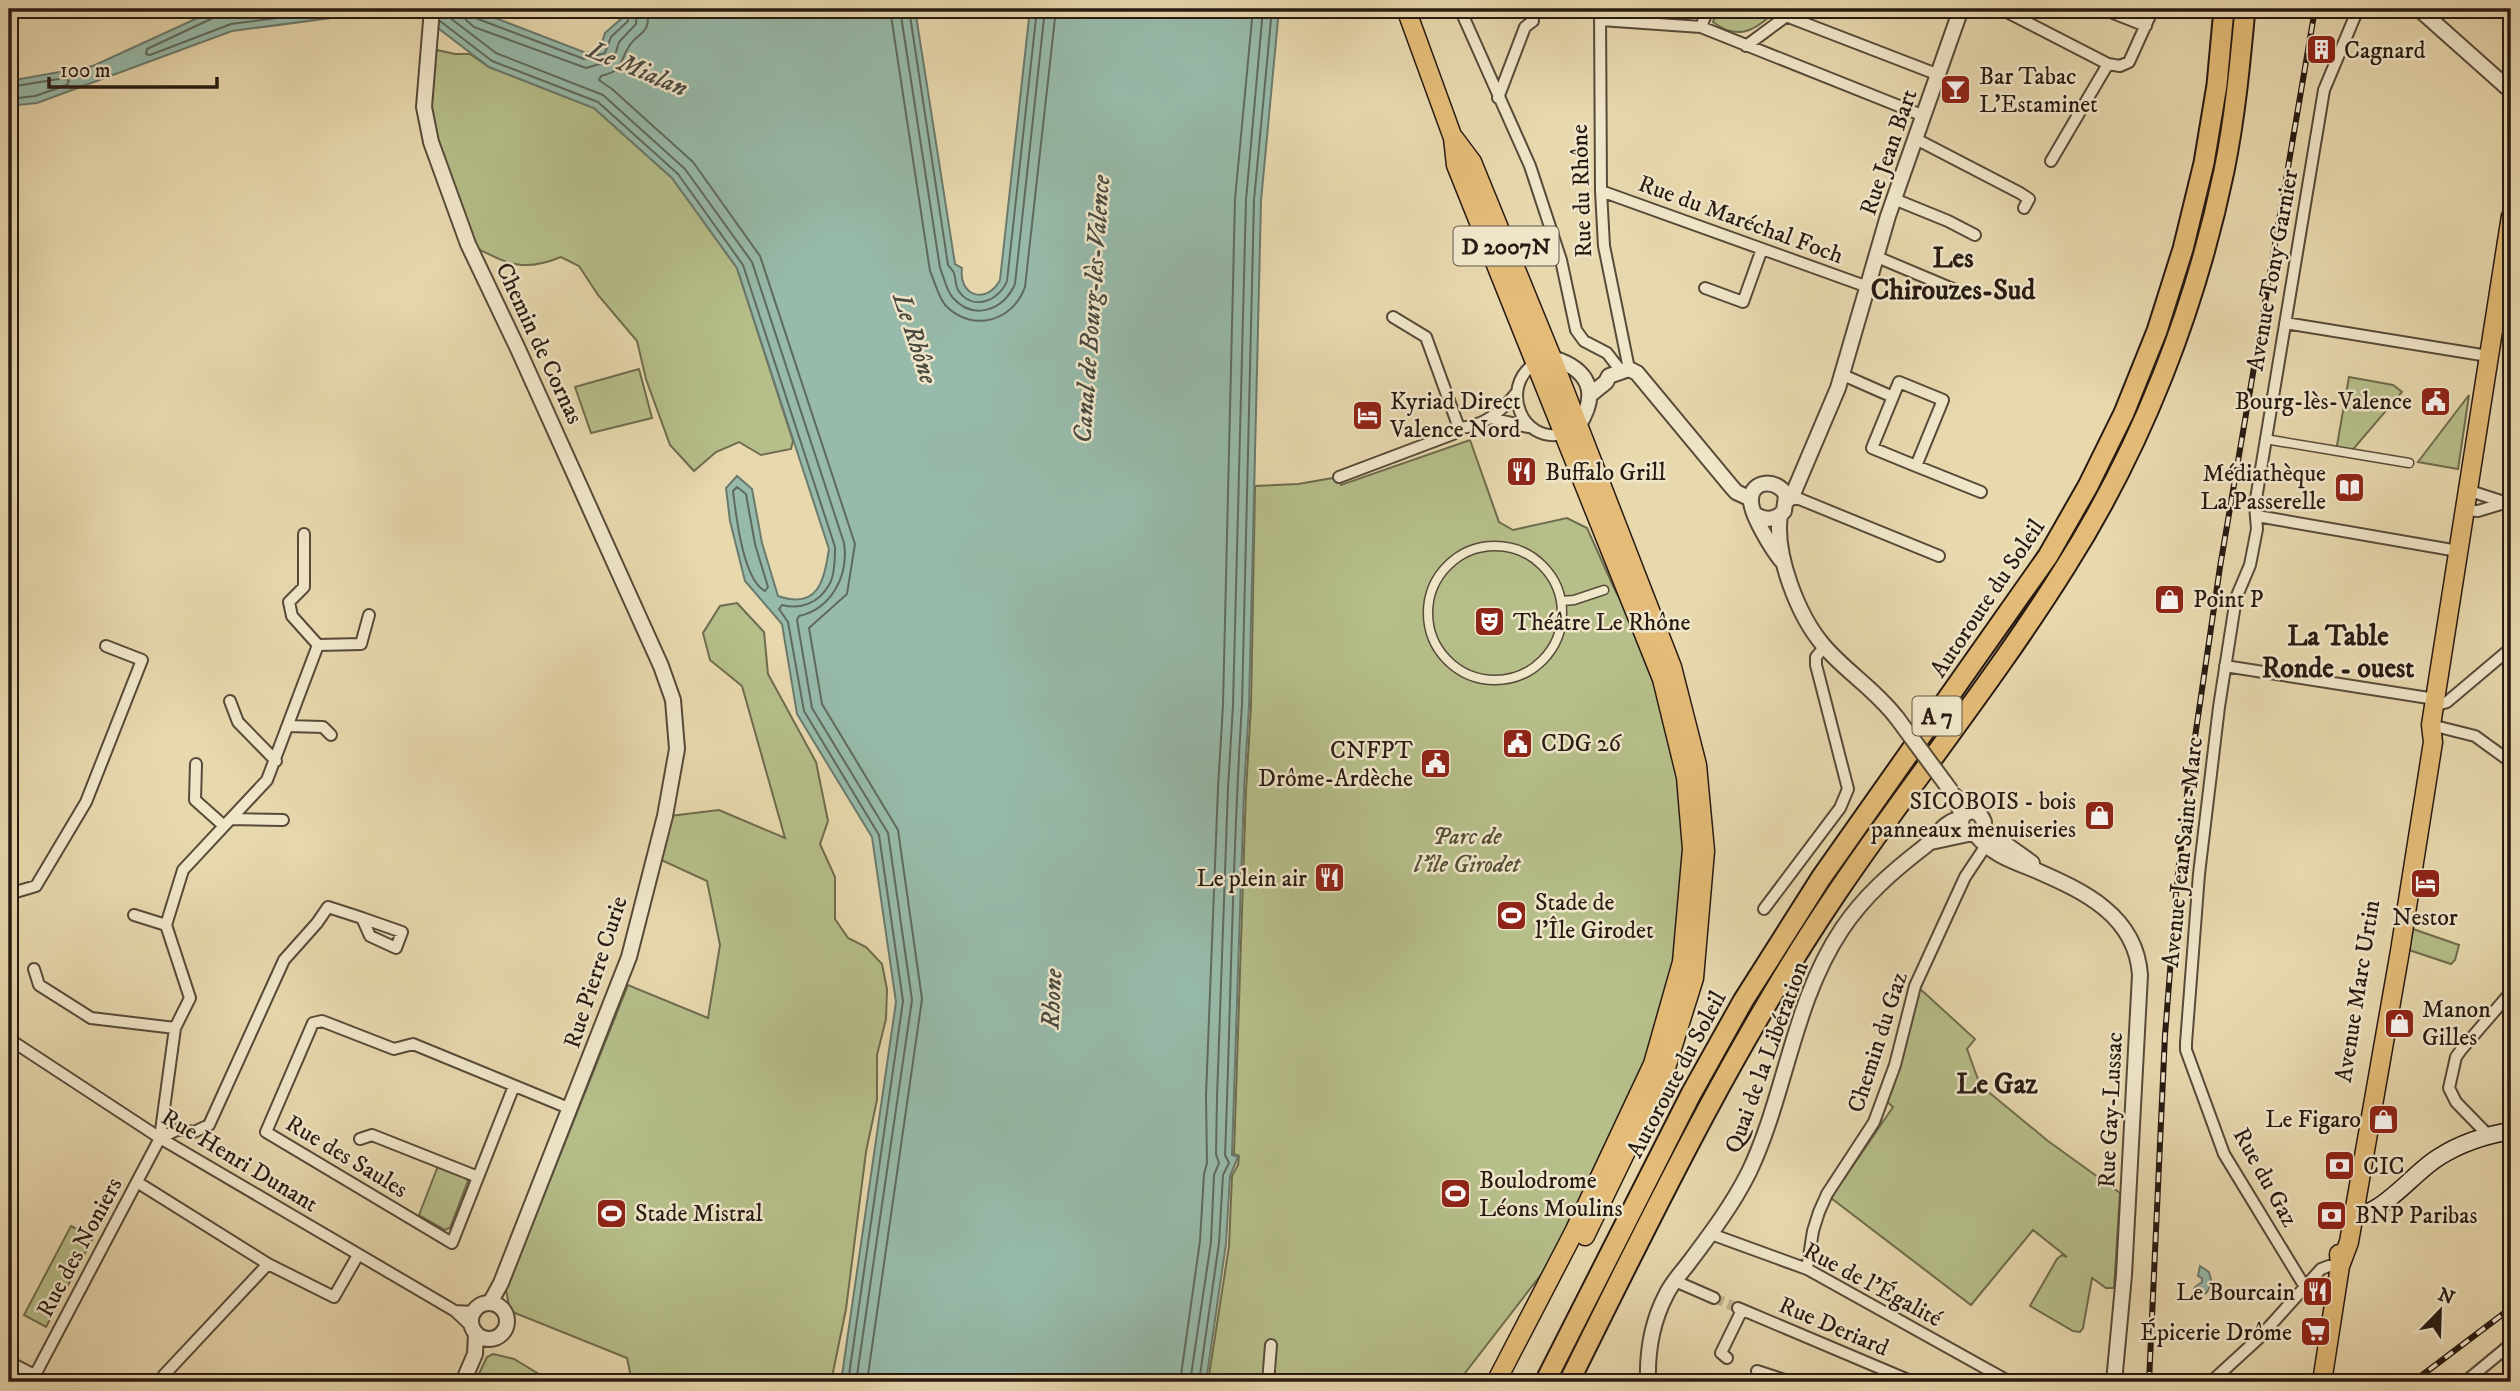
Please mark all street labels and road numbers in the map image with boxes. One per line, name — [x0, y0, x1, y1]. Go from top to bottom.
street label: Rue Jean Bart — [1853, 85, 1925, 219]
street label: Rue du Rhône — [1565, 123, 1599, 258]
street label: Avenue Tony Garnier — [2240, 167, 2305, 373]
street label: Rue du Maréchal Foch — [1634, 169, 1848, 271]
road number: D 2007N — [1454, 227, 1558, 266]
street label: Chemin de Cornas — [489, 258, 590, 429]
street label: Autoroute du Soleil — [1924, 513, 2052, 683]
road number: A 7 — [1912, 696, 1962, 736]
street label: Avenue Jean Saint-Marc — [2156, 735, 2210, 969]
street label: Rue Pierre Curie — [557, 892, 635, 1052]
street label: Avenue Marc Urtin — [2329, 897, 2387, 1084]
street label: Quai de la Libération — [1718, 957, 1816, 1158]
street label: Chemin du Gaz — [1841, 967, 1915, 1117]
street label: Autoroute du Soleil — [1620, 985, 1734, 1163]
street label: Rue Gay-Lussac — [2092, 1031, 2130, 1189]
street label: Rue Henri Dunant — [156, 1102, 324, 1220]
street label: Rue des Saules — [280, 1109, 413, 1205]
street label: Rue du Gaz — [2226, 1123, 2305, 1233]
street label: Rue des Noniers — [30, 1172, 129, 1323]
street label: Rue de l'Égalité — [1798, 1236, 1947, 1334]
street label: Rue Deriard — [1774, 1290, 1893, 1364]

